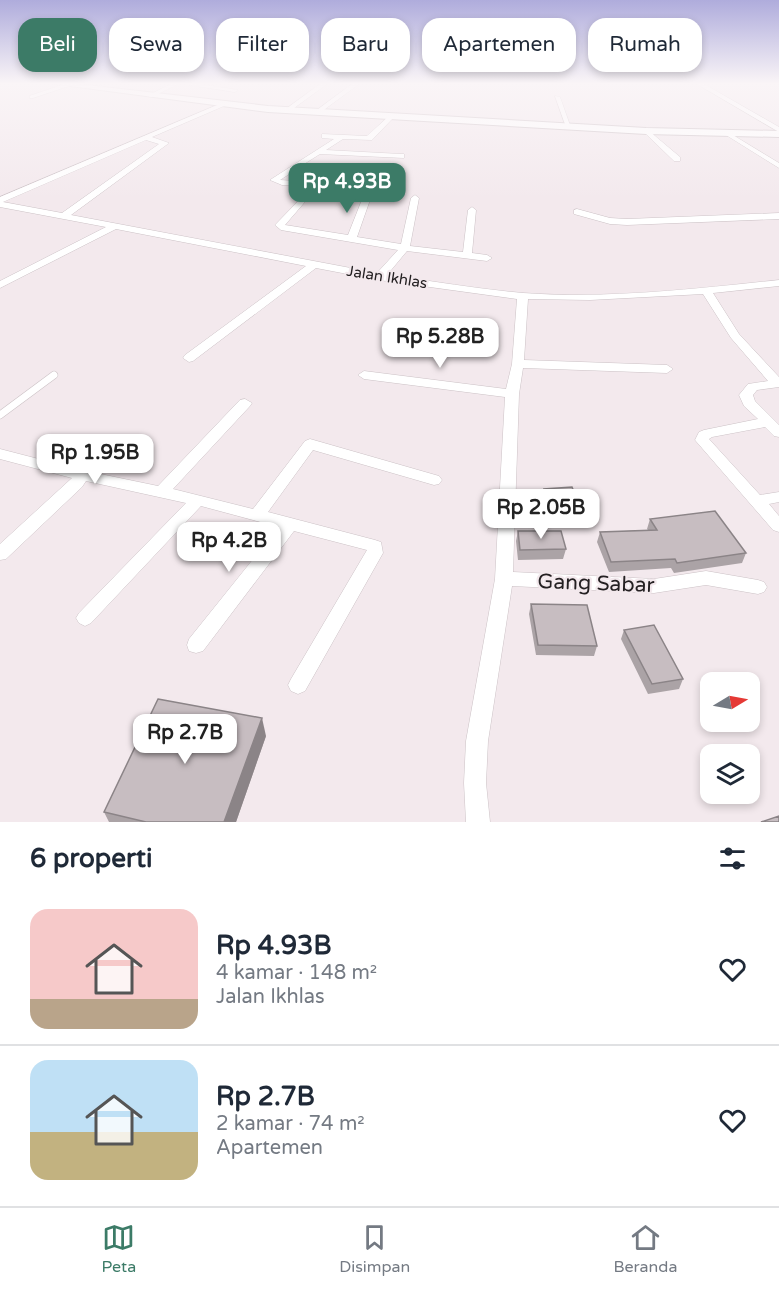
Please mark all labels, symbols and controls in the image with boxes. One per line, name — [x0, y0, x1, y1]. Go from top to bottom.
chip: Beli — [18, 18, 97, 72]
chip: Sewa — [109, 18, 204, 72]
chip: Filter — [216, 18, 309, 72]
chip: Baru — [321, 18, 410, 72]
chip: Apartemen — [422, 18, 576, 72]
chip: Rumah — [588, 18, 702, 72]
pin: Rp 4.93B — [285, 163, 409, 214]
text: Rp 4.93B — [303, 170, 391, 194]
street label: Jalan Ikhlas — [345, 262, 429, 292]
pin: Rp 5.28B — [378, 318, 502, 369]
text: Rp 5.28B — [396, 325, 484, 349]
pin: Rp 1.95B — [33, 434, 157, 485]
text: Rp 1.95B — [51, 441, 139, 465]
pin: Rp 2.05B — [479, 489, 603, 540]
text: Rp 2.05B — [497, 496, 585, 520]
pin: Rp 4.2B — [174, 522, 284, 573]
text: Rp 4.2B — [191, 529, 267, 553]
street label: Gang Sabar — [537, 569, 655, 598]
north arrow — [700, 672, 760, 732]
map controls — [700, 672, 760, 804]
pin: Rp 2.7B — [130, 714, 240, 765]
text: Rp 2.7B — [147, 721, 223, 745]
button: layers — [700, 744, 760, 804]
icon: filters — [716, 842, 749, 875]
text: 6 properti — [30, 843, 152, 874]
text: Rp 4.93B — [216, 930, 331, 961]
icon: home — [78, 933, 150, 1005]
icon: heart — [716, 953, 749, 986]
text: 4 kamar · 148 m² — [216, 961, 377, 985]
text: Jalan Ikhlas — [216, 985, 325, 1009]
text: Rp 2.7B — [216, 1081, 315, 1112]
icon: home — [78, 1084, 150, 1156]
icon: heart — [716, 1104, 749, 1137]
text: 2 kamar · 74 m² — [216, 1112, 365, 1136]
text: Apartemen — [216, 1136, 323, 1160]
tab: Peta — [102, 1221, 136, 1277]
tab: Disimpan — [339, 1221, 410, 1277]
tab: Beranda — [613, 1221, 677, 1277]

